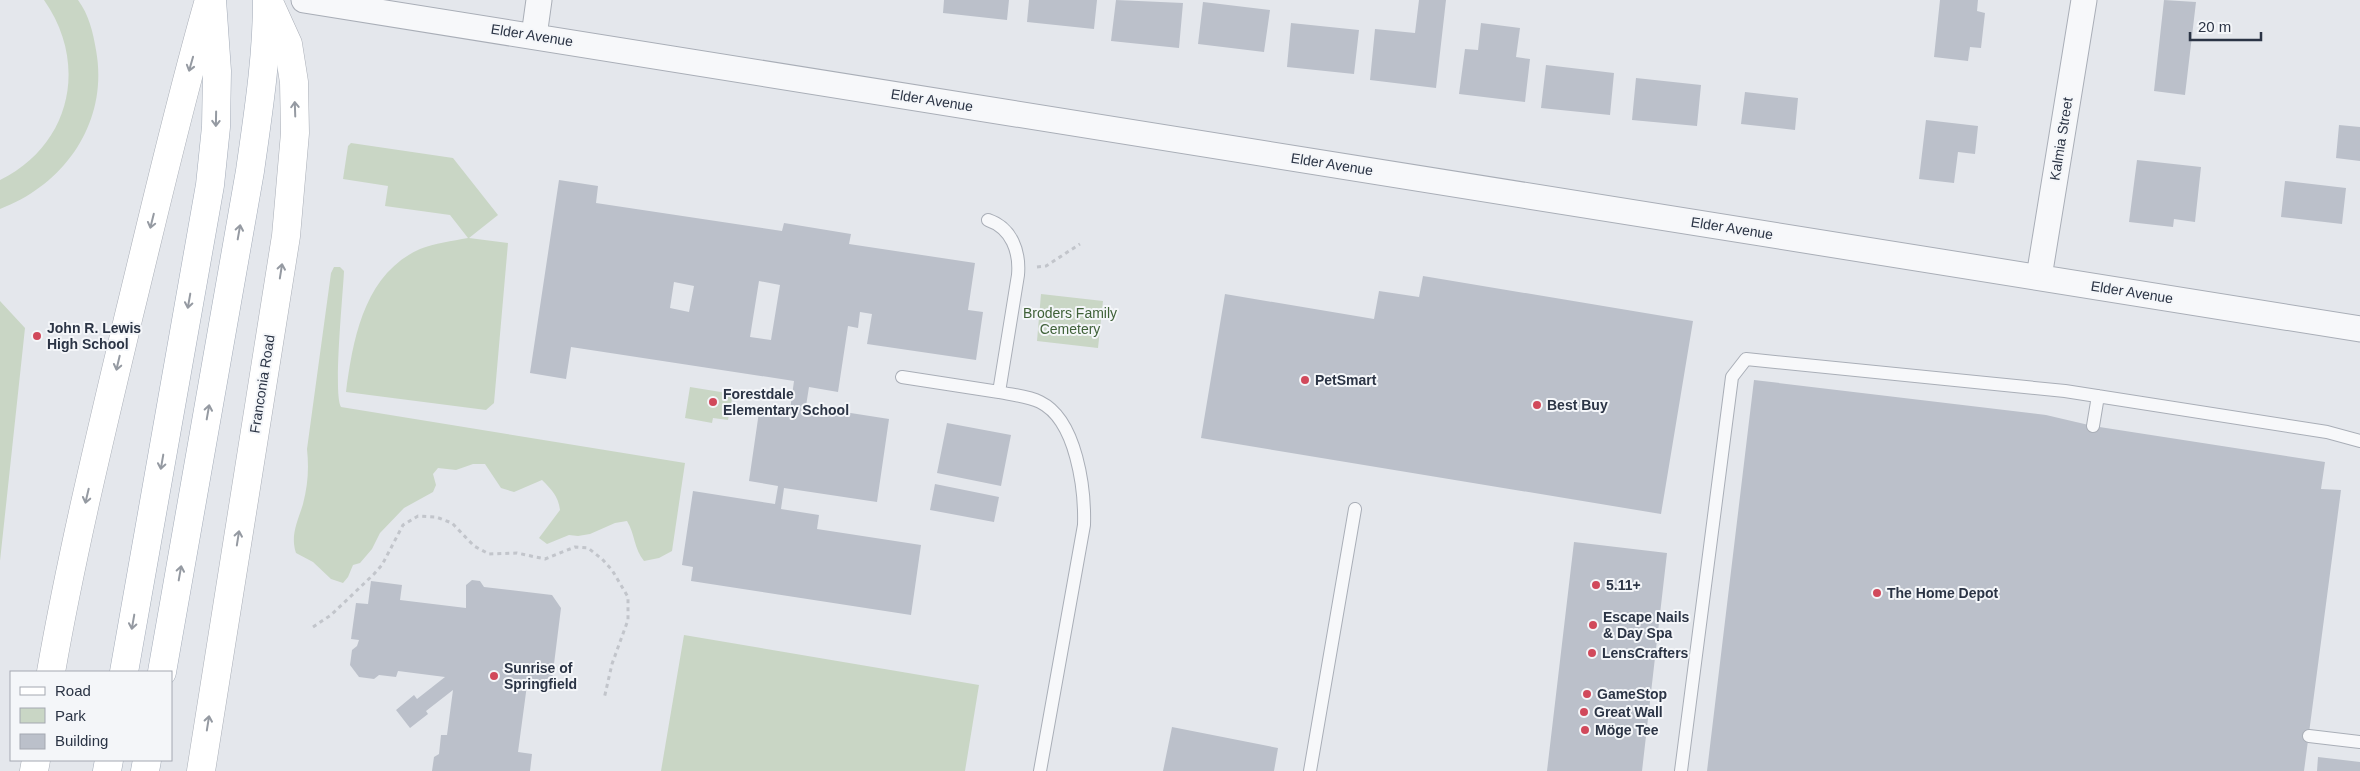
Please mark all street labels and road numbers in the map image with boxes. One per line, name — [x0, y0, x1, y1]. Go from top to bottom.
street label: Elder Avenue — [490, 21, 574, 49]
street label: Elder Avenue — [890, 86, 974, 114]
street label: Kalmia Street — [2047, 96, 2075, 182]
street label: Elder Avenue — [1290, 150, 1374, 178]
street label: Elder Avenue — [1690, 214, 1774, 242]
street label: Elder Avenue — [2090, 278, 2174, 306]
street label: Franconia Road — [246, 334, 278, 434]

